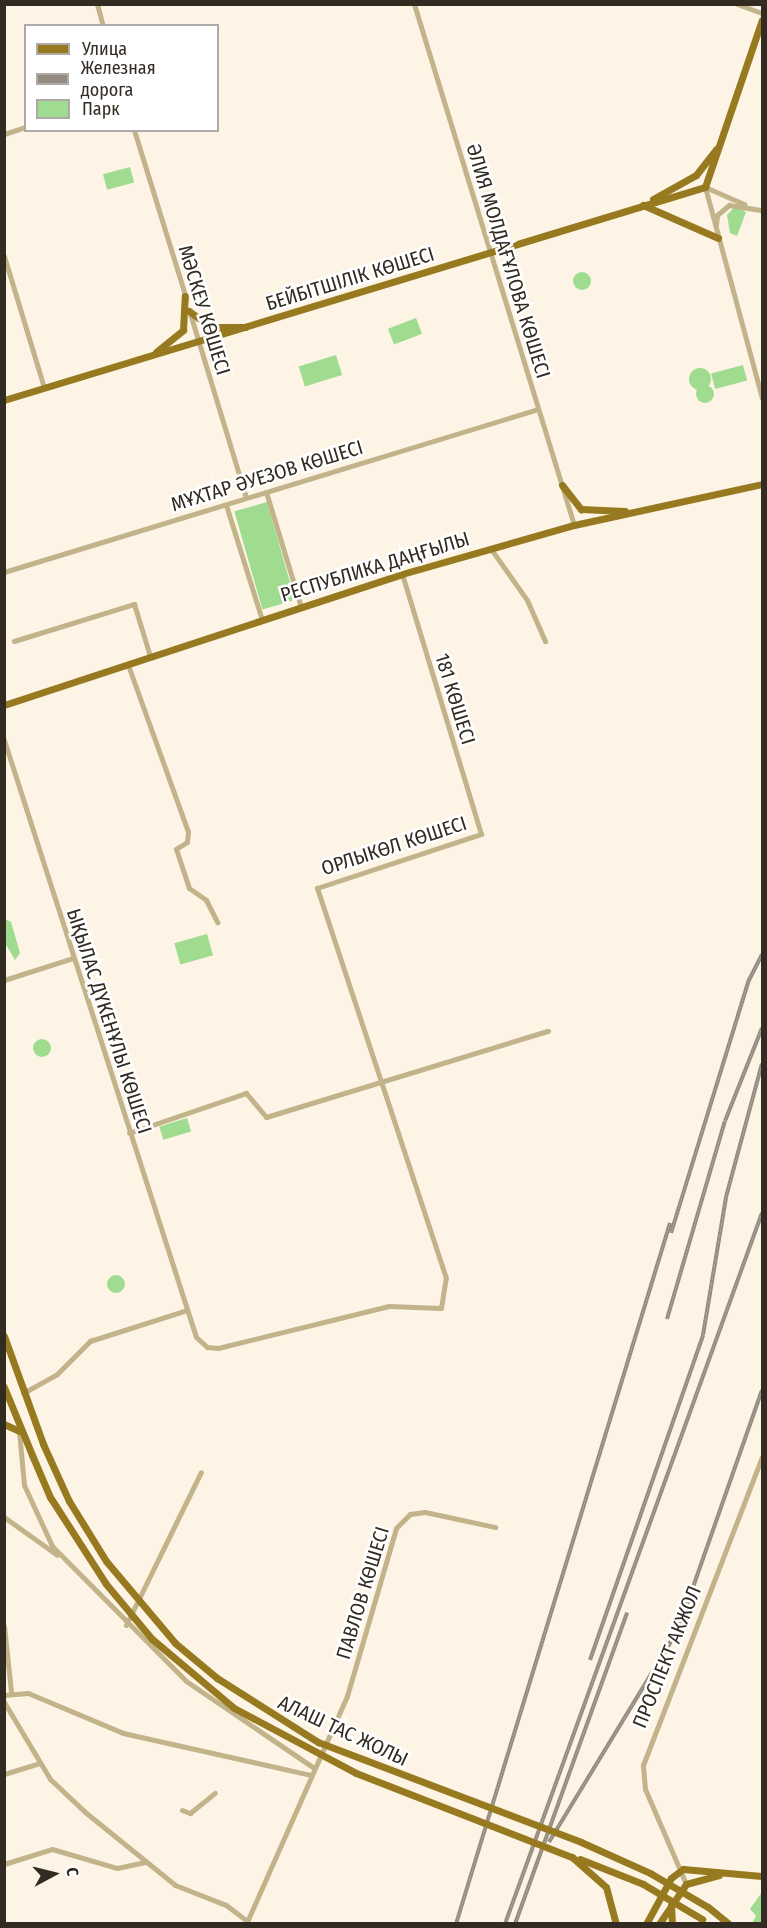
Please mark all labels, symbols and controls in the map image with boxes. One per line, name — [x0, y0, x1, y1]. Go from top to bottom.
legend — [24, 24, 219, 132]
text: Улица — [82, 38, 127, 60]
text: Железная дорога — [81, 57, 156, 101]
text: Парк — [82, 98, 120, 120]
street label: ӘЛИЯ МОЛДАҒҰЛОВА КӨШЕСІ — [461, 141, 555, 381]
street label: МӘСКЕУ КӨШЕСІ — [173, 242, 235, 378]
street label: БЕЙБІТШІЛІК КӨШЕСІ — [263, 242, 437, 316]
street label: МҰХТАР ӘУЕЗОВ КӨШЕСІ — [168, 435, 366, 517]
street label: РЕСПУБЛИКА ДАҢҒЫЛЫ — [278, 527, 472, 607]
street label: 181 КӨШЕСІ — [430, 651, 480, 747]
street label: ОРЛЫКӨЛ КӨШЕСІ — [318, 811, 470, 881]
street label: ЫҚЫЛАС ДҮКЕНҰЛЫ КӨШЕСІ — [61, 905, 157, 1137]
street label: ПАВЛОВ КӨШЕСІ — [331, 1524, 395, 1662]
street label: ПРОСПЕКТ АКЖОЛ — [628, 1583, 706, 1731]
street label: АЛАШ ТАС ЖОЛЫ — [274, 1690, 412, 1772]
north arrow — [24, 1844, 84, 1904]
text: С — [62, 1866, 82, 1877]

